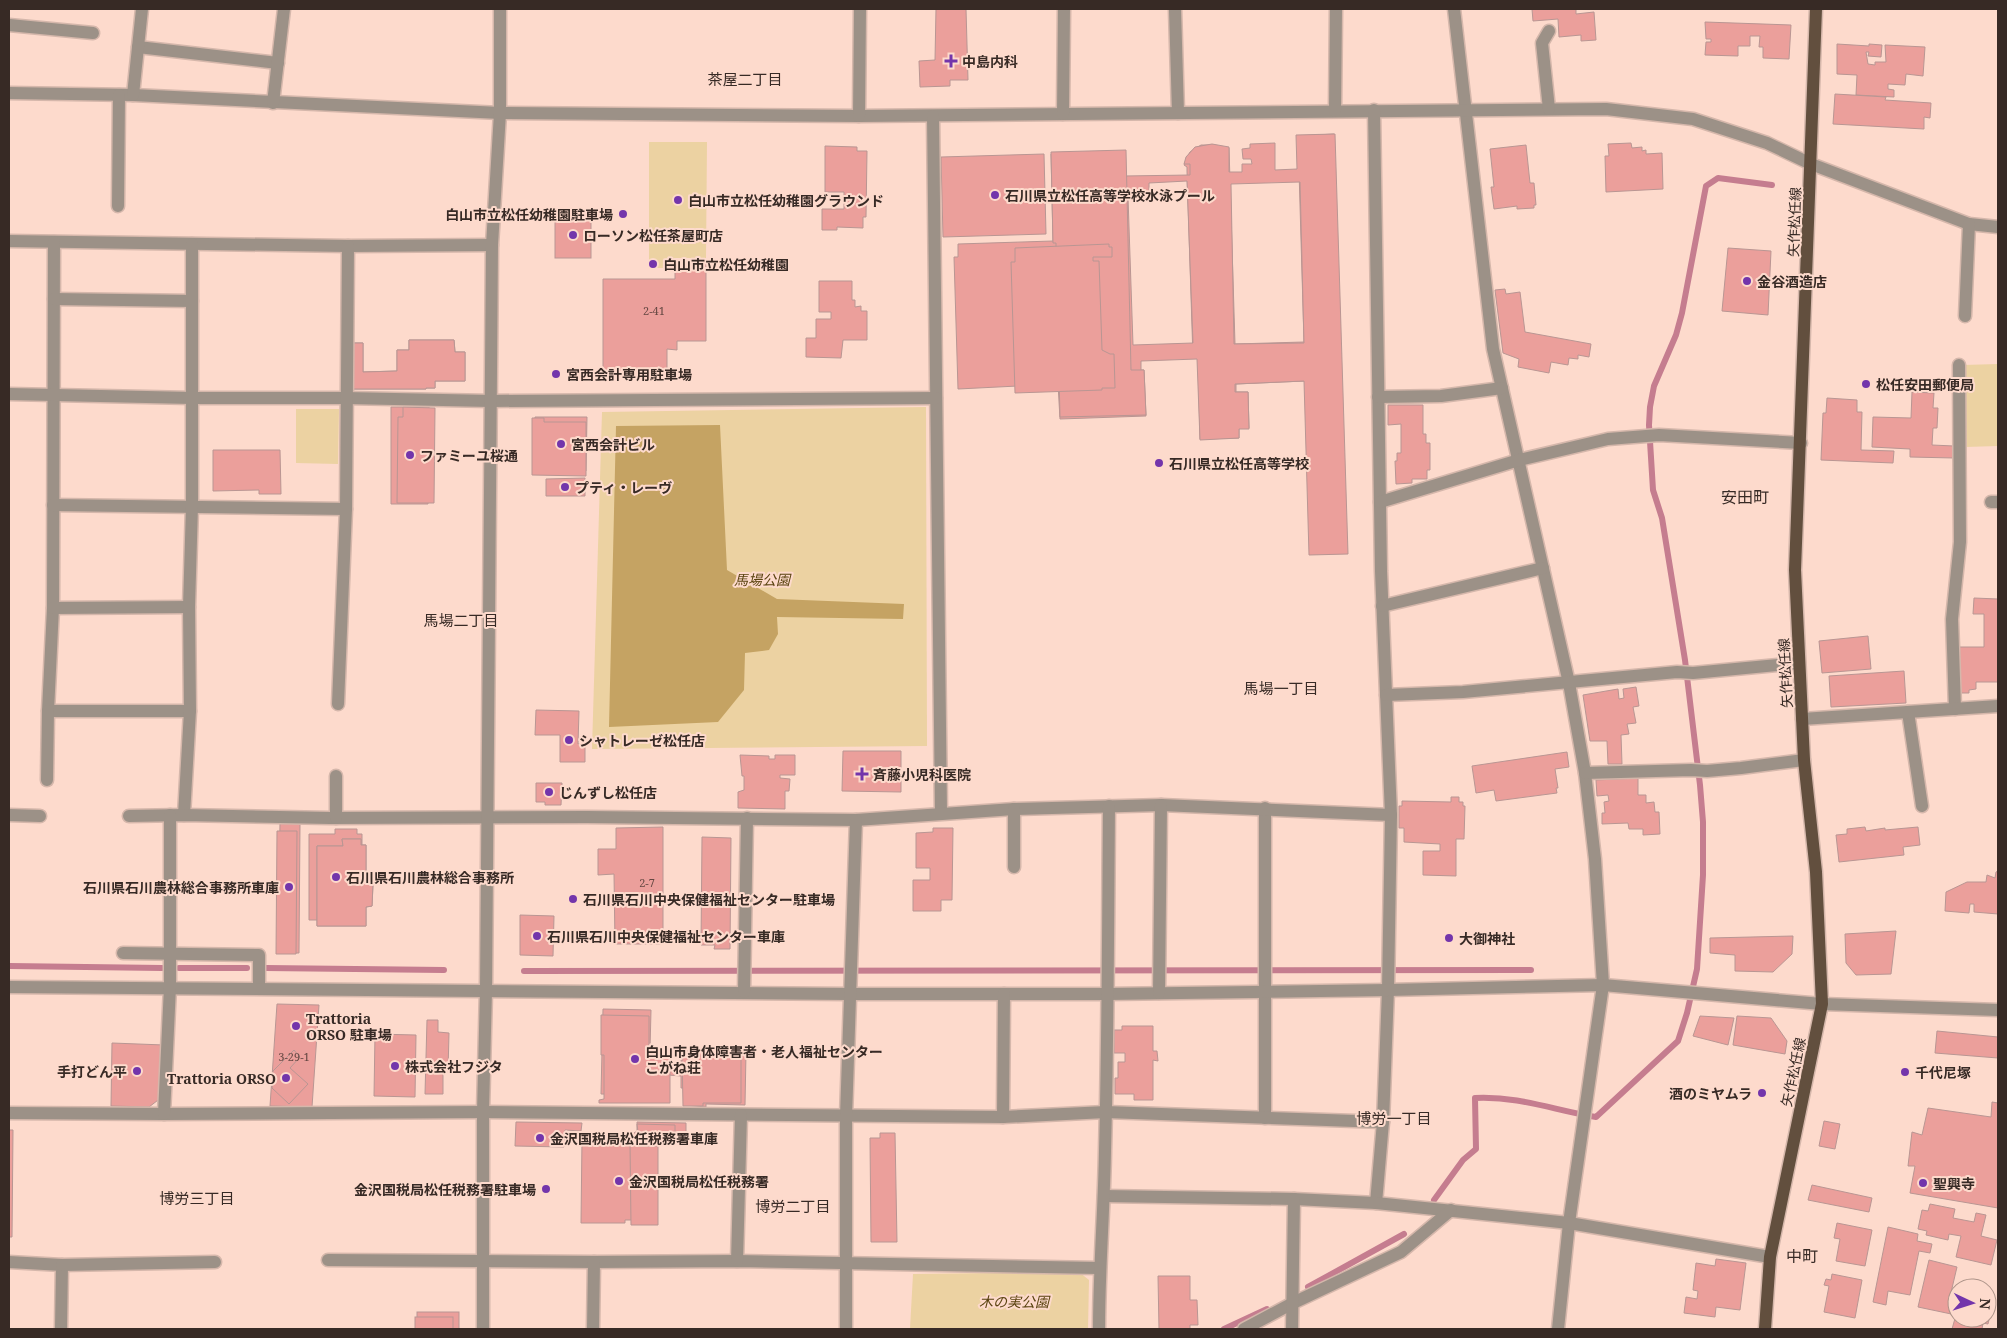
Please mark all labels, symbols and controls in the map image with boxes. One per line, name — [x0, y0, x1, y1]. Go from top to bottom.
place label: 中島内科 — [962, 52, 1018, 71]
marker: 中島内科 — [944, 54, 958, 68]
district label: 茶屋二丁目 — [707, 69, 783, 89]
place label: 石川県立松任高等学校水泳プール — [1005, 186, 1215, 205]
street label: 矢作松任線 — [1783, 187, 1805, 257]
marker: 石川県立松任高等学校水泳プール — [989, 189, 1001, 201]
place label: 白山市立松任幼稚園グラウンド — [688, 191, 884, 210]
marker: 白山市立松任幼稚園グラウンド — [672, 194, 684, 206]
place label: 白山市立松任幼稚園駐車場 — [445, 205, 613, 224]
marker: 白山市立松任幼稚園駐車場 — [617, 208, 629, 220]
place label: ローソン松任茶屋町店 — [583, 226, 723, 245]
marker: ローソン松任茶屋町店 — [567, 229, 579, 241]
place label: 白山市立松任幼稚園 — [663, 255, 789, 274]
marker: 白山市立松任幼稚園 — [647, 258, 659, 270]
place label: 金谷酒造店 — [1757, 272, 1827, 291]
marker: 金谷酒造店 — [1741, 275, 1753, 287]
house number: 2-41 — [643, 303, 665, 318]
place label: 宮西会計専用駐車場 — [566, 365, 692, 384]
marker: 宮西会計専用駐車場 — [550, 368, 562, 380]
place label: 松任安田郵便局 — [1876, 375, 1974, 394]
marker: 松任安田郵便局 — [1860, 378, 1872, 390]
place label: 宮西会計ビル — [571, 435, 655, 454]
marker: 宮西会計ビル — [555, 438, 567, 450]
place label: ファミーユ桜通 — [420, 446, 518, 465]
marker: ファミーユ桜通 — [404, 449, 416, 461]
place label: 石川県立松任高等学校 — [1169, 454, 1309, 473]
marker: 石川県立松任高等学校 — [1153, 457, 1165, 469]
place label: プティ・レーヴ — [575, 478, 672, 497]
marker: プティ・レーヴ — [559, 481, 571, 493]
district label: 安田町 — [1721, 486, 1769, 508]
park label: 馬場公園 — [734, 570, 792, 589]
district label: 馬場二丁目 — [423, 610, 499, 630]
street label: 矢作松任線 — [1774, 638, 1796, 708]
district label: 馬場一丁目 — [1243, 678, 1319, 698]
place label: シャトレーゼ松任店 — [579, 731, 705, 750]
marker: シャトレーゼ松任店 — [563, 734, 575, 746]
place label: 斉藤小児科医院 — [873, 765, 971, 784]
marker: 斉藤小児科医院 — [855, 767, 869, 781]
place label: じんずし松任店 — [559, 783, 657, 802]
marker: じんずし松任店 — [543, 786, 555, 798]
place label: 石川県石川農林総合事務所 — [346, 868, 514, 887]
marker: 石川県石川農林総合事務所 — [330, 871, 342, 883]
house number: 2-7 — [639, 875, 655, 890]
place label: 石川県石川農林総合事務所車庫 — [83, 878, 279, 897]
marker: 石川県石川農林総合事務所車庫 — [283, 881, 295, 893]
place label: 石川県石川中央保健福祉センター駐車場 — [583, 890, 835, 909]
marker: 石川県石川中央保健福祉センター駐車場 — [567, 893, 579, 905]
place label: 石川県石川中央保健福祉センター車庫 — [547, 927, 785, 946]
place label: 大御神社 — [1459, 929, 1515, 948]
marker: 石川県石川中央保健福祉センター車庫 — [531, 930, 543, 942]
marker: 大御神社 — [1443, 932, 1455, 944]
place label: Trattoria ORSO 駐車場 — [306, 1009, 392, 1044]
marker: Trattoria ORSO 駐車場 — [290, 1020, 302, 1032]
street label: 矢作松任線 — [1776, 1036, 1810, 1108]
place label: 白山市身体障害者・老人福祉センター こがね荘 — [645, 1042, 883, 1077]
house number: 3-29-1 — [278, 1049, 310, 1064]
marker: 白山市身体障害者・老人福祉センター こがね荘 — [629, 1053, 641, 1065]
place label: 株式会社フジタ — [405, 1057, 503, 1076]
marker: 株式会社フジタ — [389, 1060, 401, 1072]
place label: 手打どん平 — [57, 1062, 127, 1081]
place label: 千代尼塚 — [1915, 1063, 1971, 1082]
marker: 手打どん平 — [131, 1065, 143, 1077]
marker: 千代尼塚 — [1899, 1066, 1911, 1078]
place label: Trattoria ORSO — [167, 1069, 276, 1088]
marker: Trattoria ORSO — [280, 1072, 292, 1084]
place label: 酒のミヤムラ — [1669, 1084, 1752, 1103]
marker: 酒のミヤムラ — [1756, 1087, 1768, 1099]
district label: 博労一丁目 — [1356, 1108, 1432, 1128]
place label: 金沢国税局松任税務署車庫 — [550, 1129, 718, 1148]
marker: 金沢国税局松任税務署車庫 — [534, 1132, 546, 1144]
place label: 金沢国税局松任税務署 — [629, 1172, 769, 1191]
place label: 聖興寺 — [1933, 1174, 1975, 1193]
marker: 金沢国税局松任税務署 — [613, 1175, 625, 1187]
marker: 聖興寺 — [1917, 1177, 1929, 1189]
place label: 金沢国税局松任税務署駐車場 — [354, 1180, 536, 1199]
marker: 金沢国税局松任税務署駐車場 — [540, 1183, 552, 1195]
district label: 博労三丁目 — [159, 1188, 235, 1208]
district label: 博労二丁目 — [755, 1196, 831, 1216]
district label: 中町 — [1786, 1245, 1818, 1267]
north arrow — [1947, 1278, 1997, 1328]
park label: 木の実公園 — [979, 1292, 1051, 1311]
text: N — [1976, 1298, 1995, 1310]

